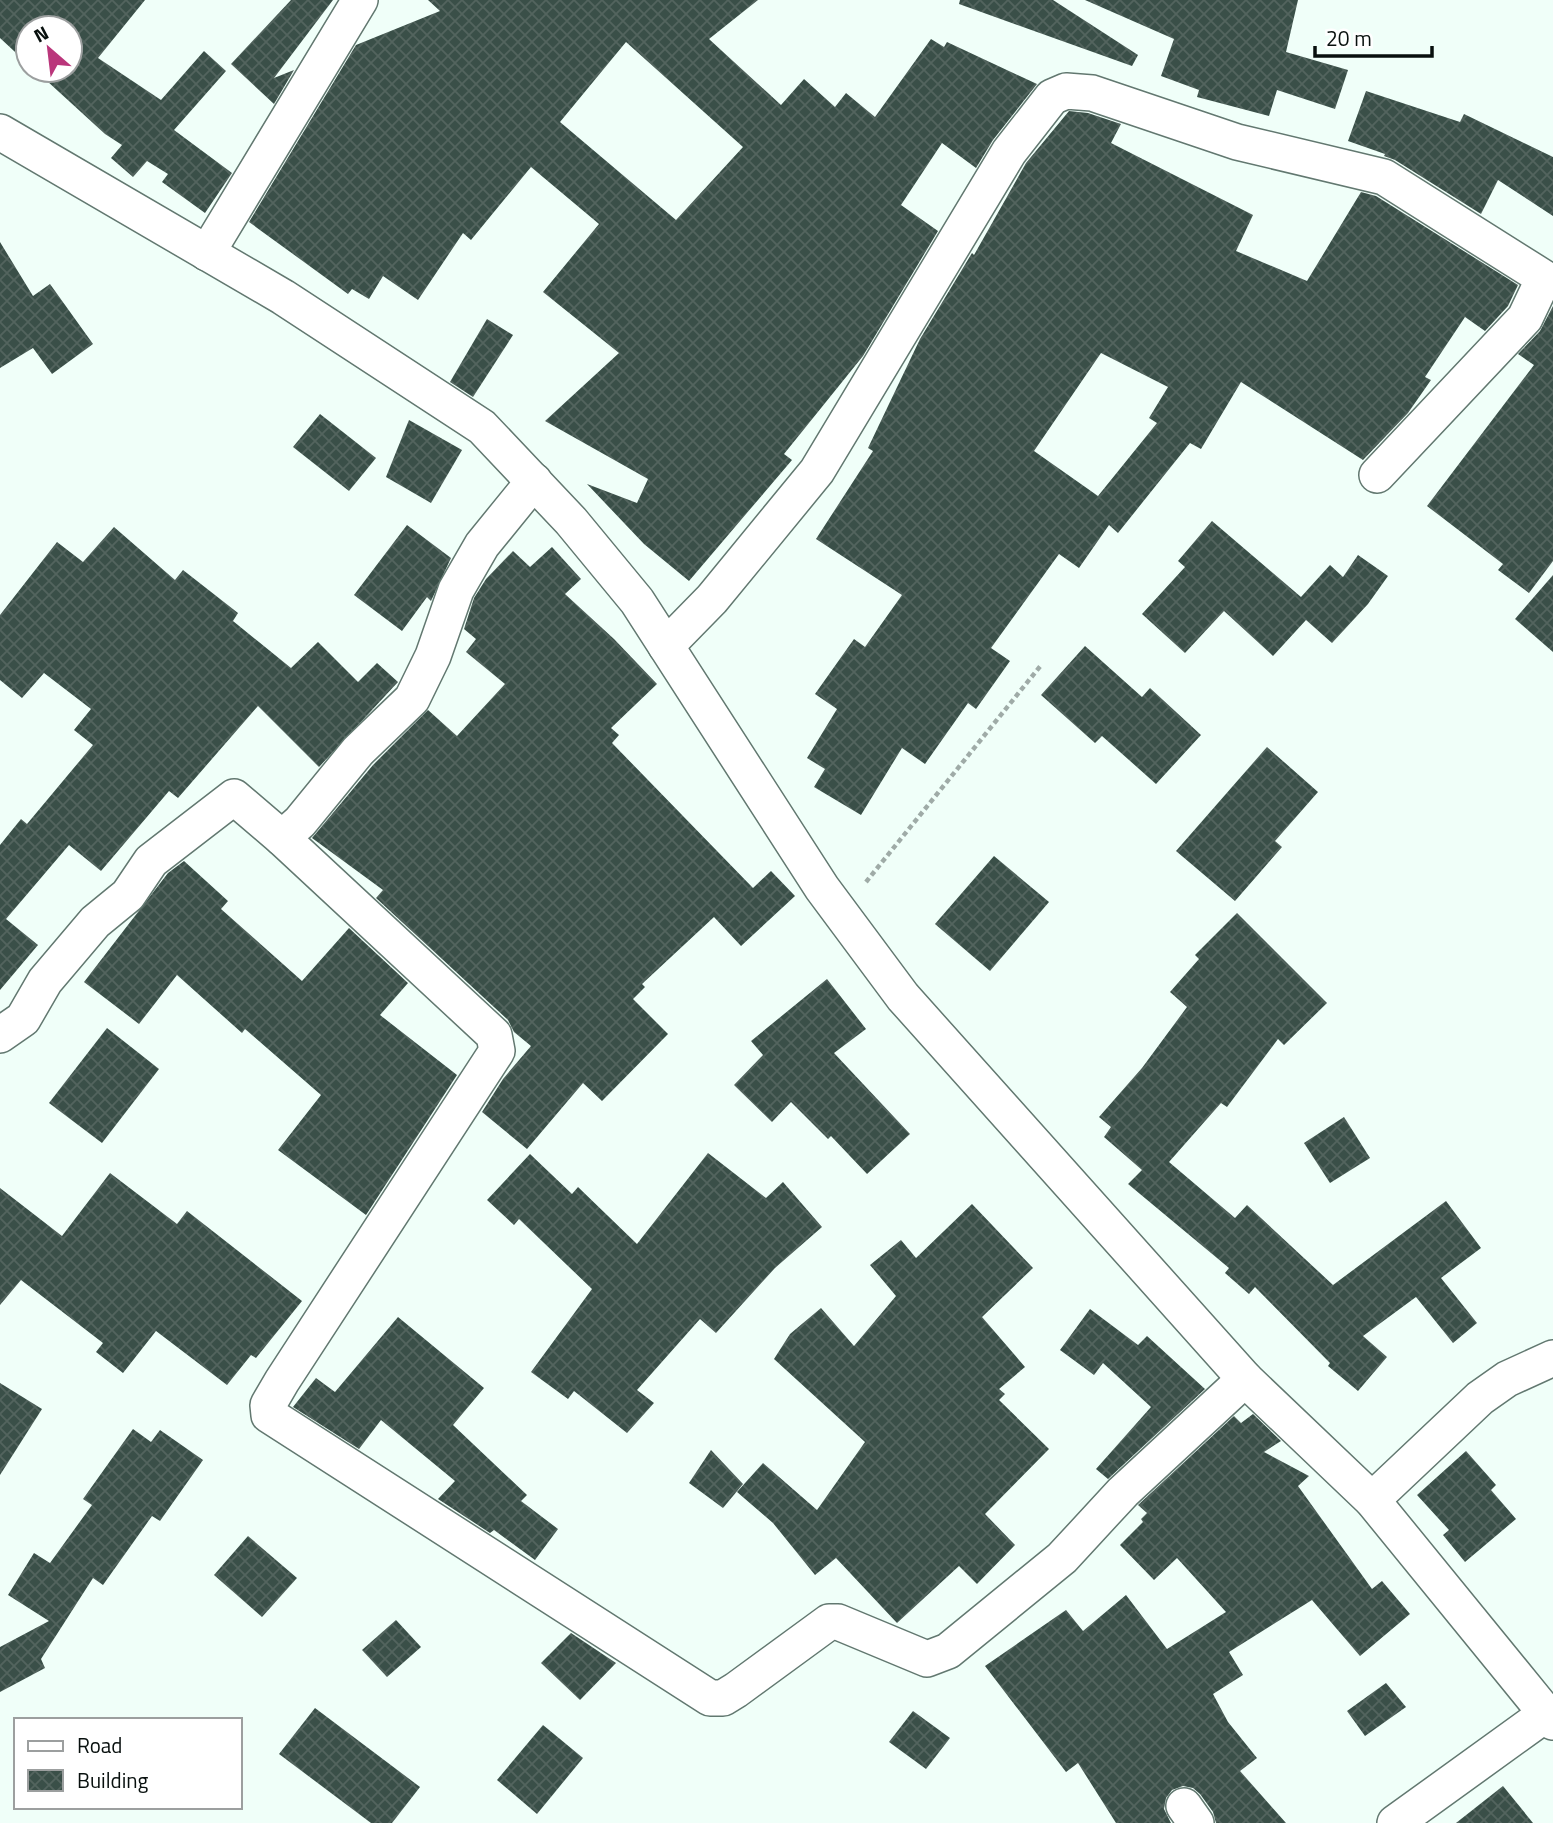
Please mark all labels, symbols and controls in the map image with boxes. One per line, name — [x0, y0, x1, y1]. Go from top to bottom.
north arrow — [14, 14, 84, 84]
scale bar — [1315, 14, 1432, 58]
text: N — [28, 18, 53, 49]
text: 20 m — [1326, 22, 1372, 54]
legend — [14, 1718, 242, 1809]
text: Road — [77, 1729, 122, 1761]
text: Building — [77, 1764, 149, 1796]

